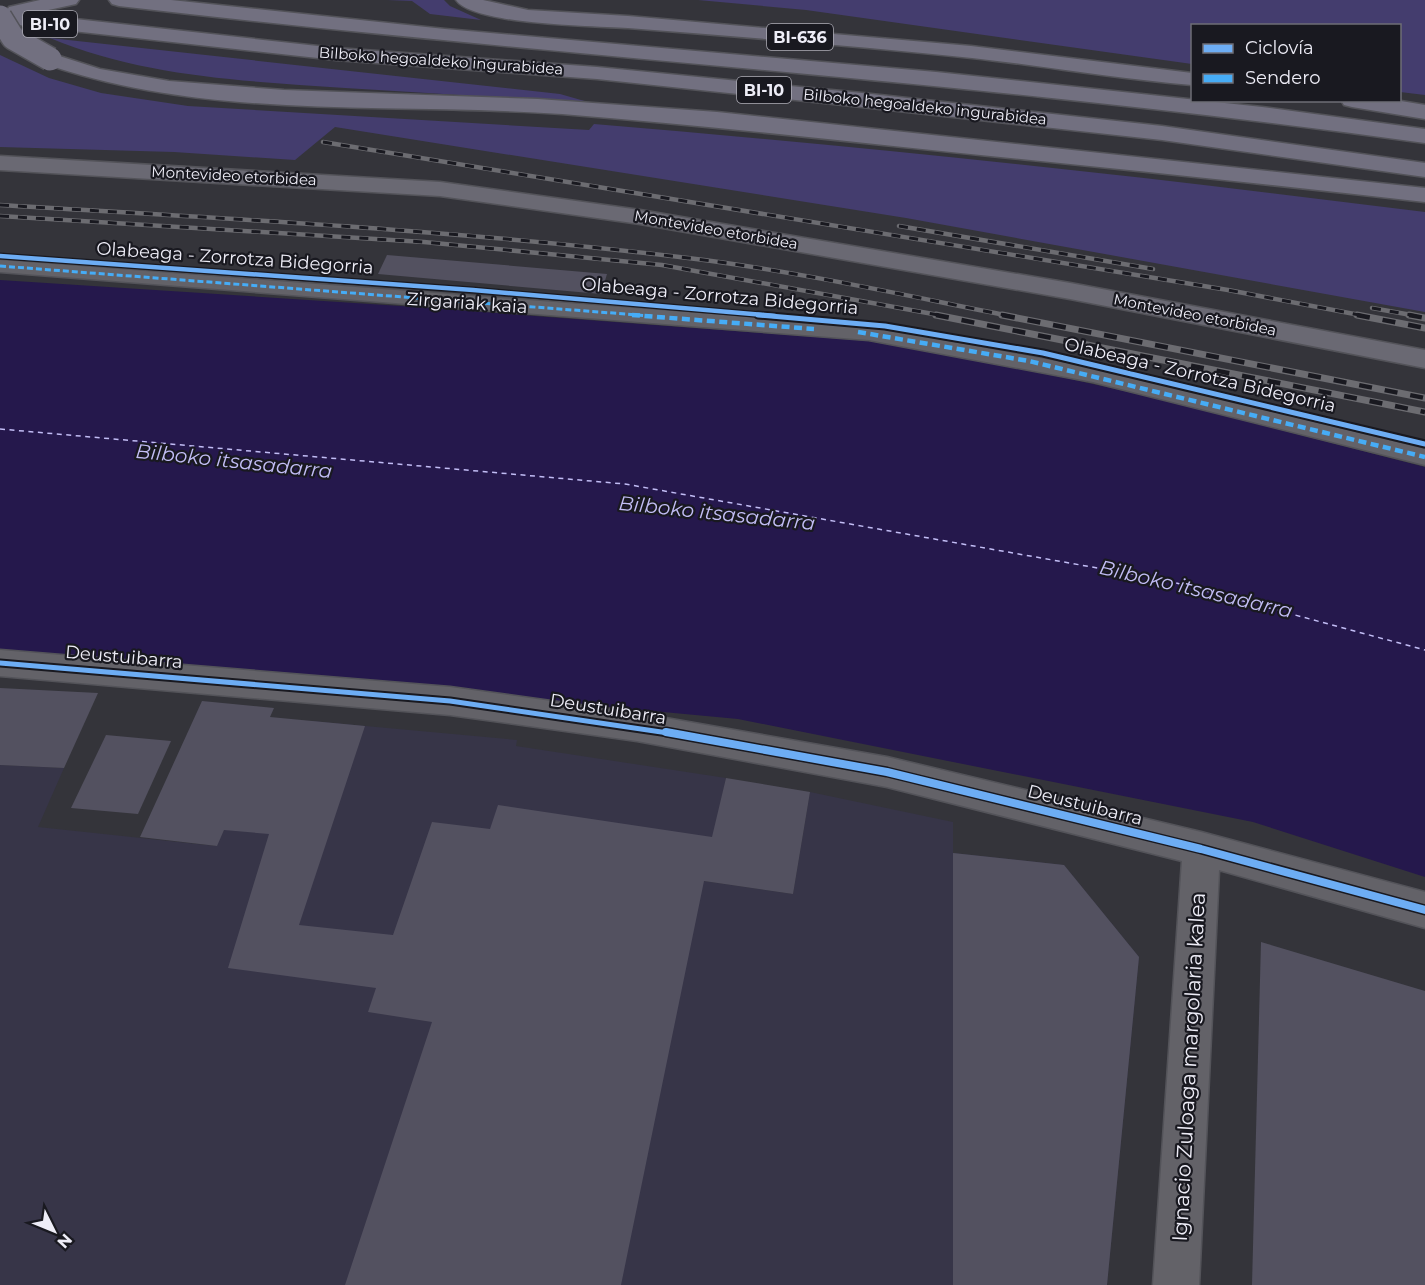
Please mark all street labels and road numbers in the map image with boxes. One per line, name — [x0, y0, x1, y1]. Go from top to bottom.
road number: BI-10 — [23, 11, 77, 37]
road number: BI-636 — [767, 24, 833, 50]
street label: Bilboko hegoaldeko ingurabidea — [318, 42, 564, 79]
road number: BI-10 — [737, 77, 791, 103]
street label: Bilboko hegoaldeko ingurabidea — [802, 84, 1048, 129]
street label: Montevideo etorbidea — [151, 162, 317, 189]
street label: Montevideo etorbidea — [633, 206, 799, 253]
street label: Olabeaga - Zorrotza Bidegorria — [96, 237, 374, 279]
street label: Olabeaga - Zorrotza Bidegorria — [581, 273, 859, 319]
street label: Zirgariak kaia — [406, 288, 528, 318]
street label: Montevideo etorbidea — [1112, 289, 1278, 340]
street label: Olabeaga - Zorrotza Bidegorria — [1062, 333, 1338, 417]
street label: Deustuibarra — [64, 641, 184, 673]
street label: Deustuibarra — [548, 689, 668, 729]
street label: Deustuibarra — [1025, 780, 1145, 830]
street label: Ignacio Zuloaga margolaria kalea — [1167, 892, 1210, 1242]

